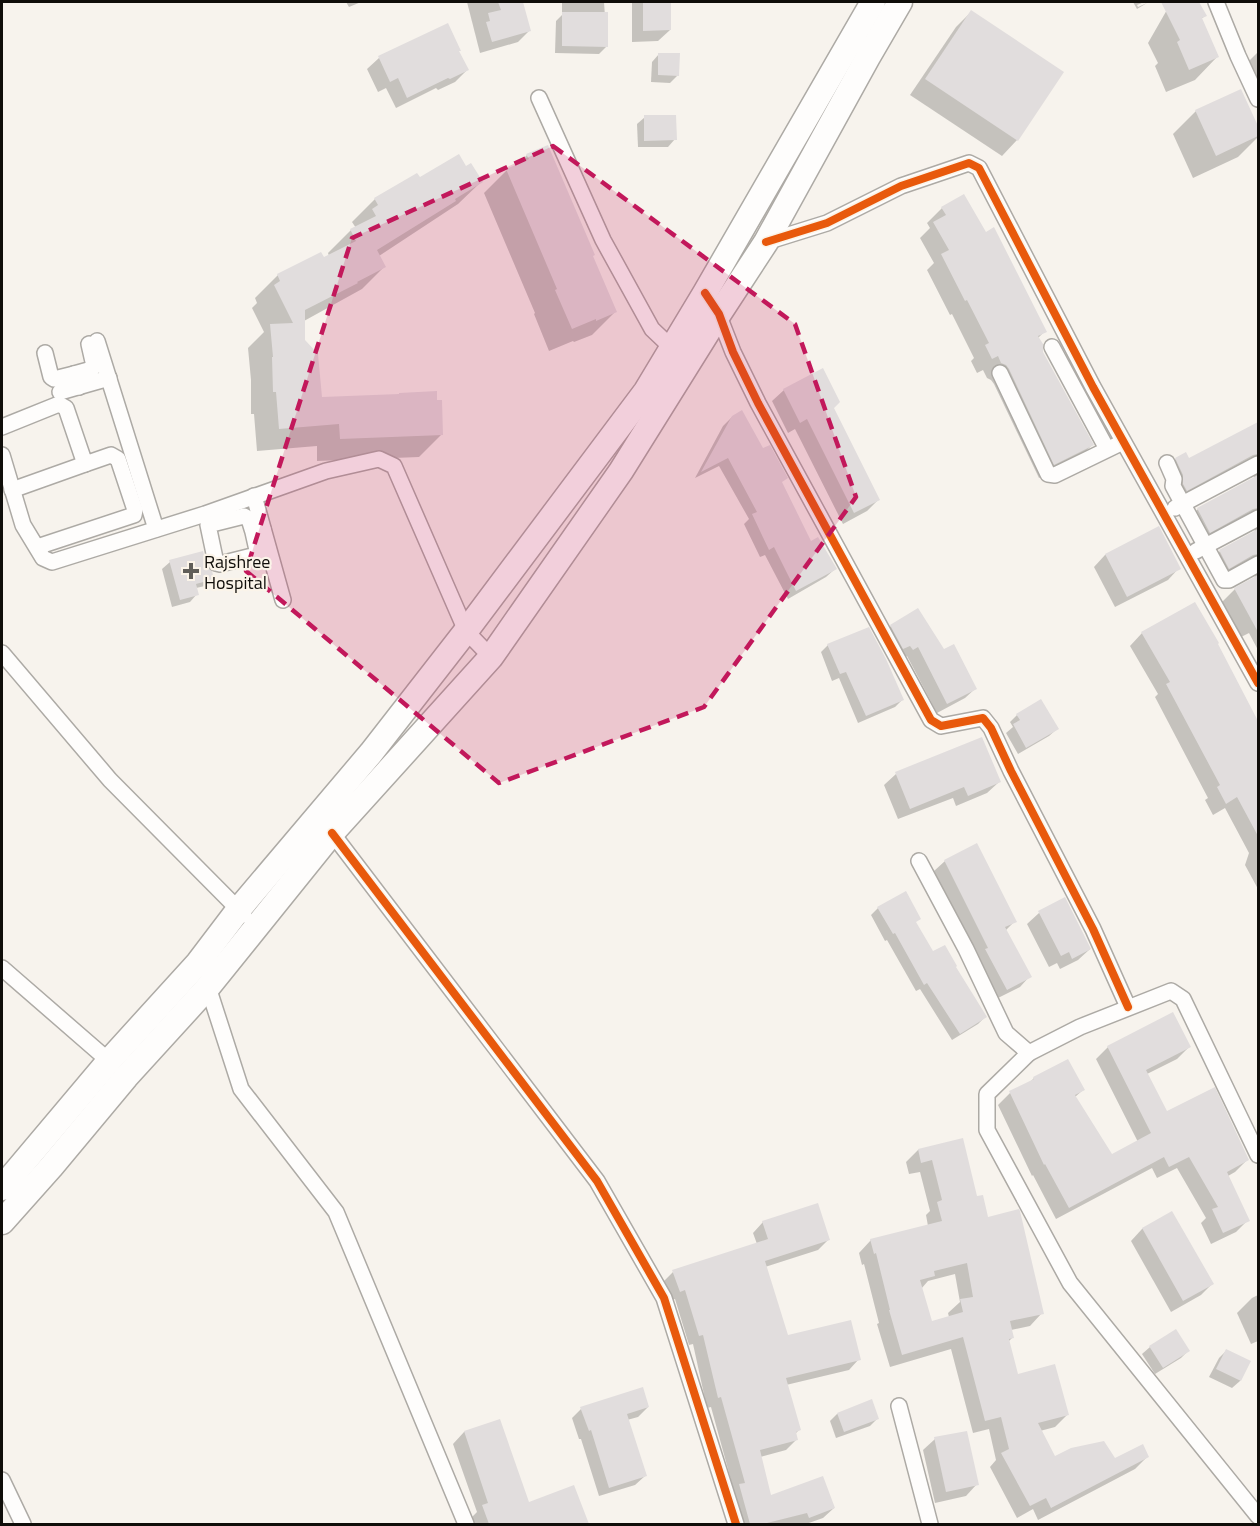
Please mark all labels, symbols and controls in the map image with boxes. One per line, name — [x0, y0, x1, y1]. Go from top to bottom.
place label: Rajshree Hospital — [204, 548, 270, 596]
marker: Rajshree Hospital — [182, 562, 200, 580]

